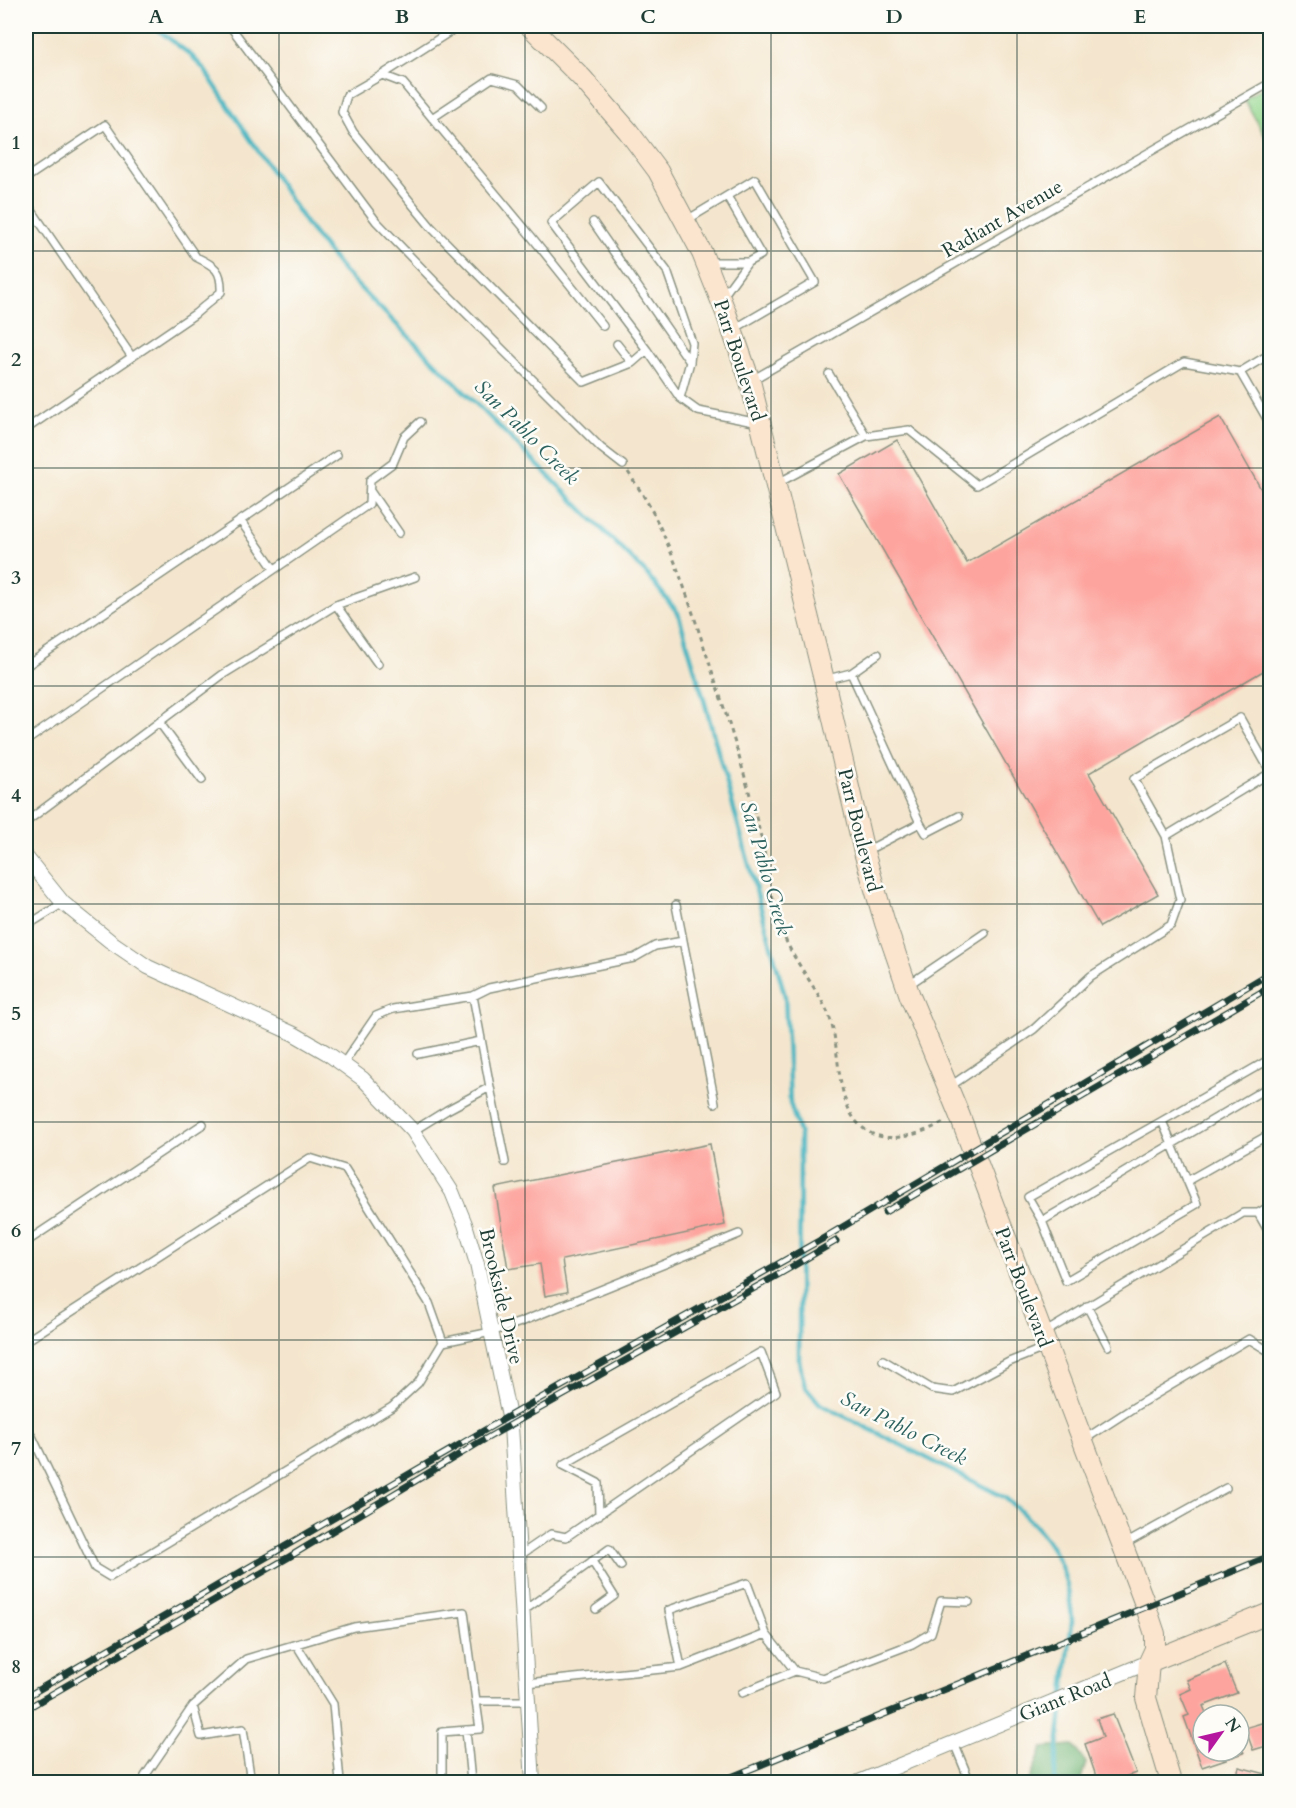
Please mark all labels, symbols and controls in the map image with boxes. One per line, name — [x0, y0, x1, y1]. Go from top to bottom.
text: A — [148, 3, 164, 30]
text: B — [395, 3, 409, 30]
text: C — [640, 3, 656, 30]
text: D — [885, 3, 903, 30]
text: E — [1134, 3, 1146, 30]
text: 1 — [11, 129, 21, 156]
street label: Radiant Avenue — [937, 173, 1068, 264]
street label: Parr Boulevard — [707, 296, 772, 425]
text: 2 — [11, 346, 21, 373]
water label: San Pablo Creek — [468, 373, 586, 492]
text: 3 — [11, 564, 21, 591]
street label: Parr Boulevard — [831, 765, 888, 895]
text: 4 — [11, 782, 21, 809]
water label: San Pablo Creek — [733, 798, 799, 939]
text: 5 — [11, 1000, 21, 1027]
text: 6 — [11, 1217, 21, 1244]
street label: Parr Boulevard — [988, 1223, 1059, 1351]
street label: Brookside Drive — [473, 1225, 530, 1367]
water label: San Pablo Creek — [836, 1384, 972, 1473]
text: 7 — [11, 1435, 21, 1462]
text: 8 — [11, 1653, 21, 1680]
street label: Giant Road — [1015, 1667, 1116, 1728]
north arrow — [1191, 1703, 1251, 1763]
text: N — [1220, 1713, 1246, 1737]

